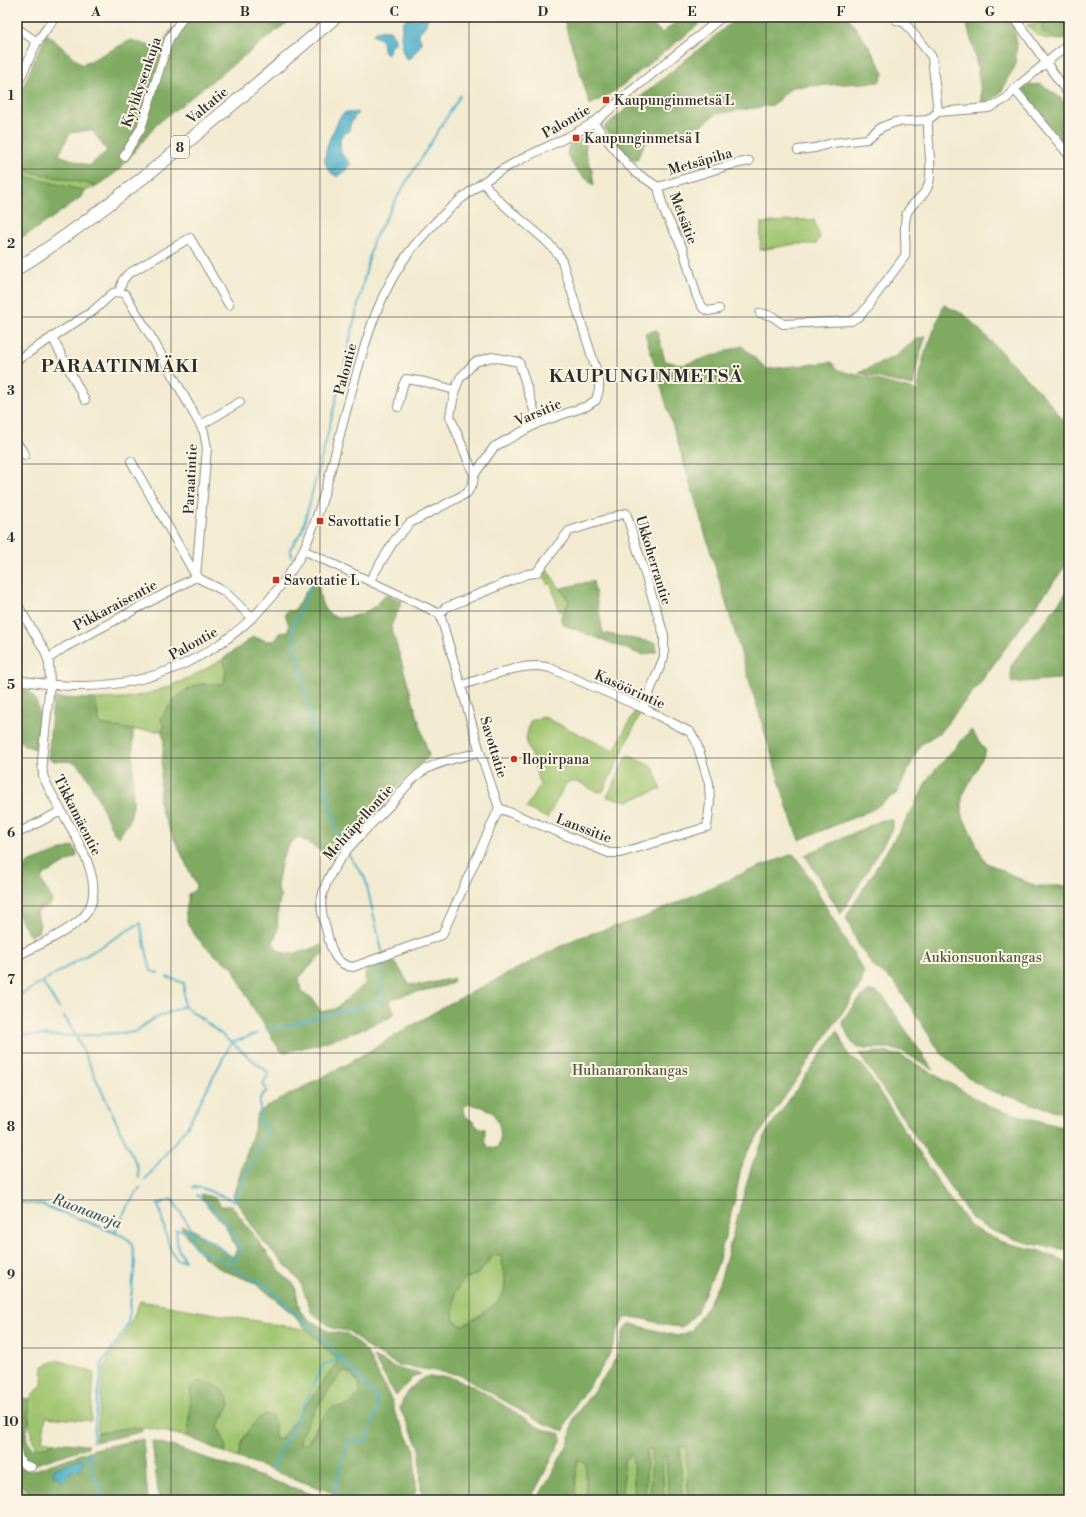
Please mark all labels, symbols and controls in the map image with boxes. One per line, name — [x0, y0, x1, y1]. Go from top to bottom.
text: A — [90, 4, 101, 20]
text: B — [240, 4, 250, 20]
text: C — [389, 4, 399, 20]
text: D — [538, 4, 548, 20]
text: E — [687, 4, 697, 20]
text: F — [836, 4, 846, 20]
text: G — [985, 4, 996, 20]
street label: Kyyhkysenkuja — [118, 34, 166, 130]
street label: Valtatie — [182, 83, 232, 129]
text: 1 — [8, 88, 15, 104]
place label: Kaupunginmetsä L — [614, 92, 734, 110]
marker: Kaupunginmetsä L — [601, 95, 611, 105]
street label: Palontie — [539, 101, 594, 143]
place label: Kaupunginmetsä I — [584, 130, 701, 148]
marker: Kaupunginmetsä I — [571, 133, 581, 143]
road number: 8 — [171, 136, 189, 158]
street label: Metsäpiha — [666, 144, 735, 180]
street label: Metsätie — [665, 190, 701, 247]
text: 2 — [7, 236, 15, 252]
street label: Palontie — [330, 341, 362, 397]
district label: PARAATINMÄKI — [41, 355, 199, 378]
district label: KAUPUNGINMETSÄ — [549, 365, 743, 388]
text: 3 — [7, 383, 15, 399]
street label: Varsitie — [511, 395, 565, 431]
street label: Paraatintie — [180, 443, 202, 515]
place label: Savottatie I — [328, 513, 400, 531]
street label: Ukkoherrantie — [631, 513, 675, 607]
marker: Savottatie I — [315, 516, 325, 526]
text: 4 — [7, 530, 16, 546]
place label: Savottatie L — [284, 572, 359, 590]
marker: Savottatie L — [271, 575, 281, 585]
street label: Pikkaraisentie — [71, 576, 160, 635]
street label: Palontie — [166, 623, 221, 665]
street label: Kasöörintie — [591, 666, 668, 714]
text: 5 — [7, 677, 15, 693]
street label: Savottatie — [475, 714, 511, 780]
place label: Ilopirpana — [522, 751, 590, 769]
marker: Ilopirpana — [509, 754, 519, 764]
street label: Tikkamäentie — [49, 772, 105, 859]
street label: Mehtäpellontie — [320, 781, 398, 865]
street label: Lanssitie — [553, 810, 614, 848]
text: 6 — [7, 825, 15, 841]
park label: Aukionsuonkangas — [921, 949, 1042, 967]
text: 7 — [7, 972, 15, 988]
park label: Huhanaronkangas — [572, 1062, 688, 1080]
text: 8 — [7, 1119, 15, 1135]
water label: Ruonanoja — [49, 1189, 125, 1234]
text: 9 — [7, 1267, 15, 1283]
text: 10 — [3, 1414, 19, 1430]

